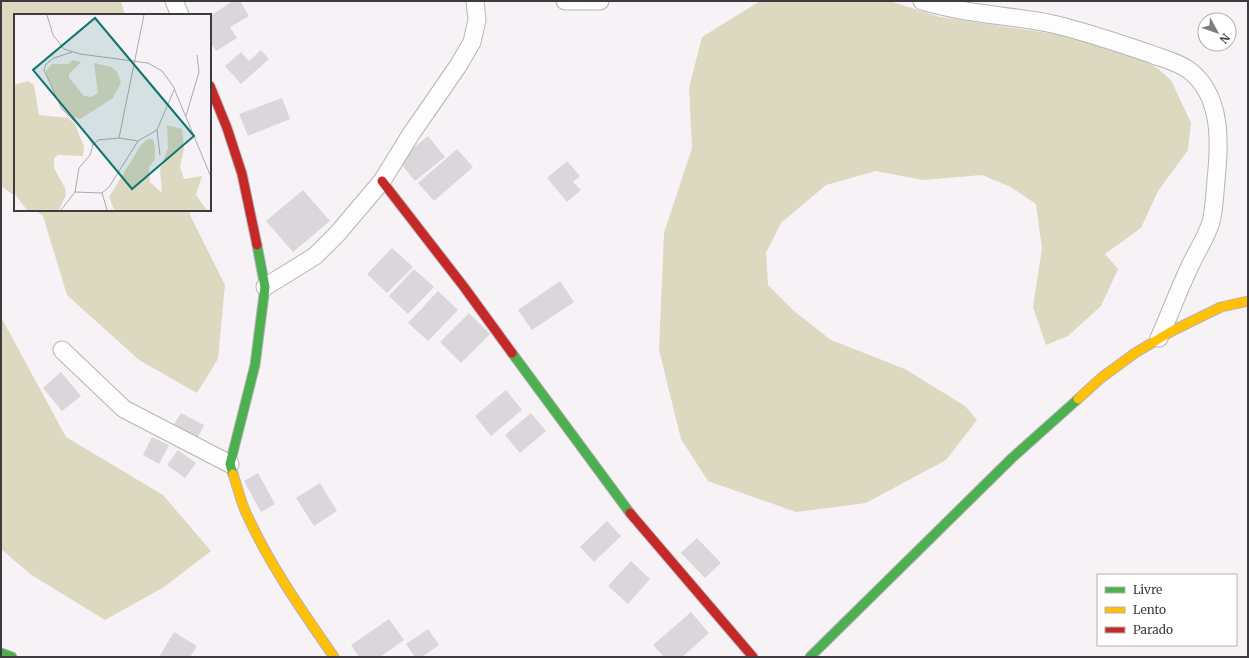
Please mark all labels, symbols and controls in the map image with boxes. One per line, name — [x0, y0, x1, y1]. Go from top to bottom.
north arrow — [1197, 12, 1237, 52]
inset map — [14, 14, 211, 211]
text: N — [1216, 31, 1233, 46]
legend — [1097, 574, 1237, 646]
text: Livre — [1133, 582, 1162, 597]
text: Lento — [1133, 602, 1166, 617]
text: Parado — [1133, 622, 1173, 637]

